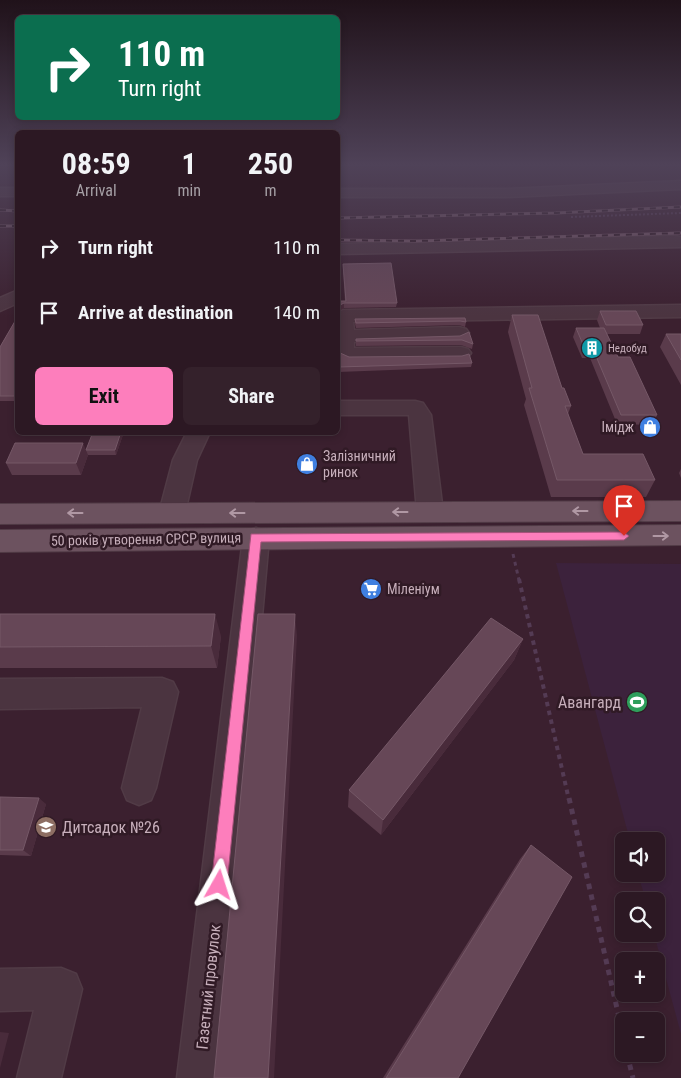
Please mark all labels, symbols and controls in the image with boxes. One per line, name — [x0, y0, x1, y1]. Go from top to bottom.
text: 110 m — [118, 34, 205, 75]
icon: right — [35, 35, 100, 100]
text: Turn right — [118, 76, 201, 101]
text: 08:59 — [62, 146, 131, 181]
text: 1 — [182, 146, 197, 181]
text: 250 — [248, 146, 293, 181]
text: Arrival — [76, 181, 117, 200]
text: min — [177, 181, 201, 200]
text: m — [264, 181, 276, 200]
icon: right — [35, 234, 63, 262]
text: Turn right — [78, 236, 153, 259]
text: 110 m — [273, 236, 320, 259]
icon: arrive — [35, 299, 63, 327]
text: Arrive at destination — [78, 301, 233, 324]
text: 140 m — [273, 301, 320, 324]
building icon: Недобуд — [580, 336, 604, 360]
place label: Недобуд — [608, 342, 647, 355]
button: Exit — [35, 367, 173, 425]
button: Share — [183, 367, 320, 425]
shop icon: Імідж — [638, 415, 662, 439]
place label: Імідж — [601, 419, 634, 435]
place label: Залізничний ринок — [323, 448, 396, 480]
shop icon: Залізничний ринок — [295, 452, 319, 476]
pin — [603, 485, 645, 536]
icon: arrive — [610, 492, 638, 520]
one-way arrow — [392, 507, 408, 517]
one-way arrow — [572, 507, 588, 516]
one-way arrow — [67, 508, 84, 518]
one-way arrow — [230, 508, 246, 518]
street label: 50 років утворення СРСР вулиця — [51, 529, 241, 549]
one-way arrow — [653, 531, 669, 540]
supermarket icon: Міленіум — [359, 577, 383, 601]
place label: Міленіум — [387, 581, 440, 597]
sports icon: Авангард — [625, 690, 649, 714]
place label: Авангард — [558, 693, 621, 712]
school or university icon: Дитсадок №26 — [34, 815, 58, 839]
place label: Дитсадок №26 — [62, 818, 160, 837]
map controls — [615, 832, 665, 1062]
button: sound — [615, 832, 665, 882]
position arrow — [192, 858, 244, 910]
button: search — [615, 892, 665, 942]
street label: Газетний провулок — [192, 923, 225, 1050]
button: + — [615, 952, 665, 1002]
button: − — [615, 1012, 665, 1062]

